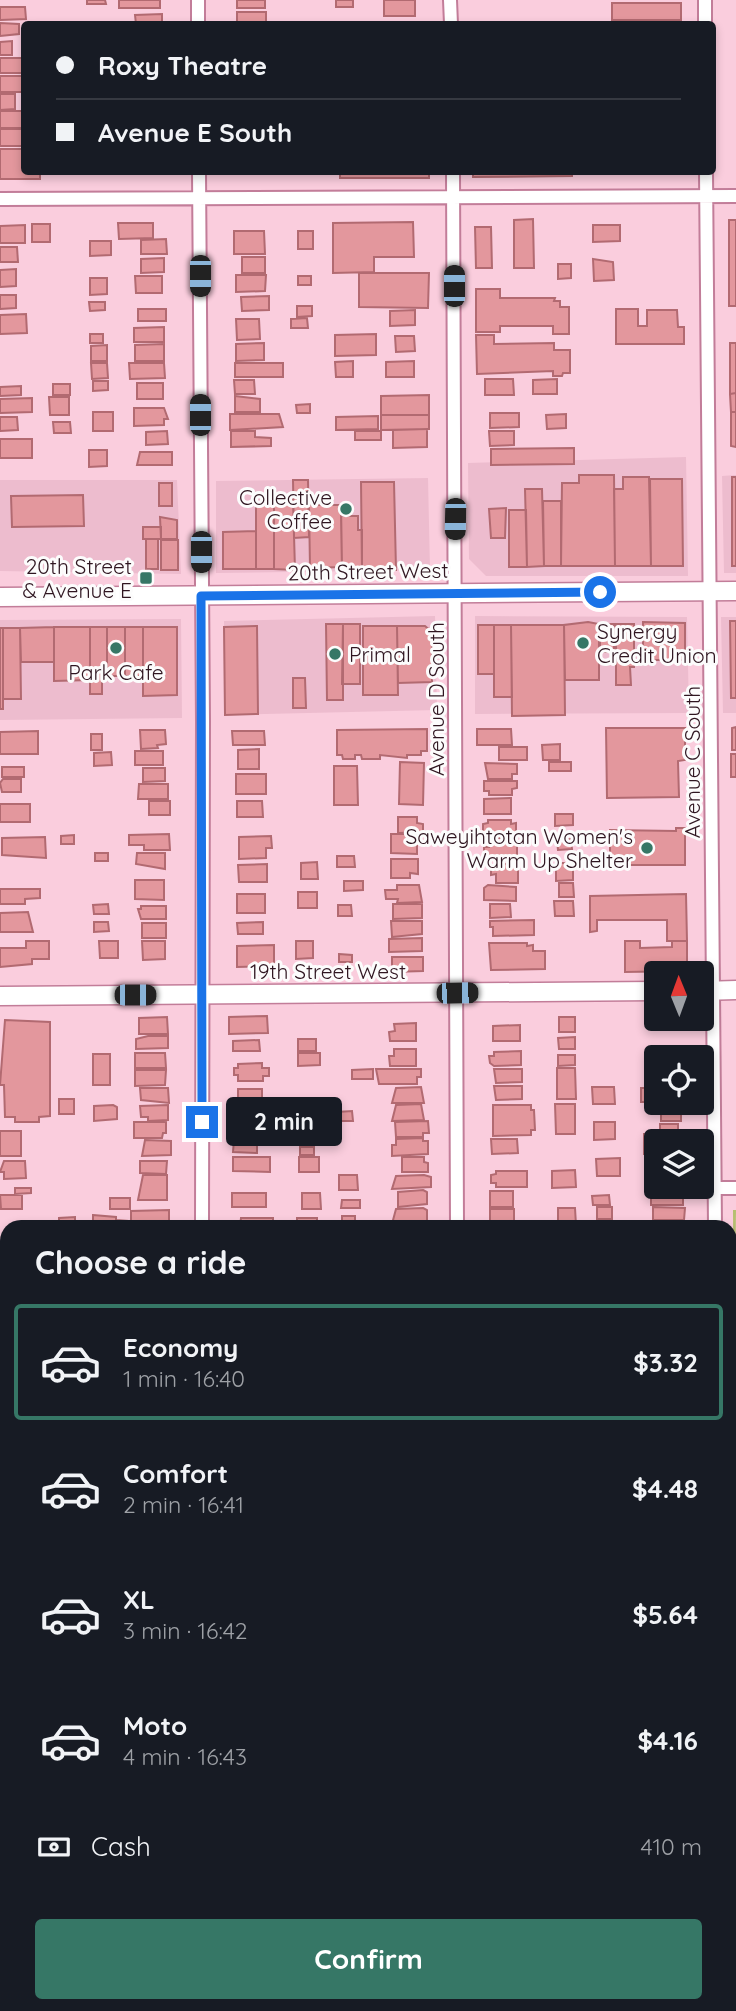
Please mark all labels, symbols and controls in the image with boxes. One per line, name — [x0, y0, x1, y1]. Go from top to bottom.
text: Roxy Theatre — [98, 49, 267, 82]
text: Avenue E South — [98, 116, 292, 149]
car — [190, 255, 211, 297]
car — [444, 265, 465, 307]
car — [190, 394, 211, 436]
place label: Collective Coffee — [239, 484, 332, 534]
car — [445, 498, 466, 540]
marker: Collective Coffee — [338, 501, 354, 517]
car — [191, 531, 212, 573]
place label: 20th Street & Avenue E — [23, 553, 132, 603]
street label: 20th Street West — [287, 557, 449, 585]
marker: 20th Street & Avenue E — [138, 570, 154, 586]
route start — [584, 576, 616, 608]
place label: Synergy Credit Union — [597, 618, 717, 668]
street label: Avenue D South — [423, 622, 449, 776]
marker: Synergy Credit Union — [575, 635, 591, 651]
marker: Park Cafe — [108, 640, 124, 656]
place label: Primal — [349, 641, 411, 667]
marker: Primal — [327, 646, 343, 662]
place label: Park Cafe — [68, 659, 164, 685]
street label: Avenue C South — [679, 686, 705, 838]
place label: Saweyihtotan Women's Warm Up Shelter — [406, 823, 633, 873]
marker: Saweyihtotan Women's Warm Up Shelter — [639, 840, 655, 856]
street label: 19th Street West — [250, 958, 406, 984]
north arrow — [644, 961, 714, 1031]
map controls — [644, 961, 714, 1199]
car — [436, 982, 479, 1004]
car — [115, 985, 157, 1006]
button: locate — [644, 1045, 714, 1115]
callout: 2 min — [227, 1098, 342, 1146]
route end — [186, 1106, 218, 1138]
text: 2 min — [254, 1107, 314, 1136]
button: layers — [644, 1129, 714, 1199]
text: Choose a ride — [35, 1242, 247, 1282]
icon: car — [39, 1331, 102, 1394]
text: Economy — [123, 1331, 238, 1364]
text: $3.32 — [633, 1346, 698, 1379]
text: 1 min · 16:40 — [123, 1364, 245, 1393]
icon: car — [39, 1457, 102, 1520]
text: Comfort — [123, 1457, 228, 1490]
text: $4.48 — [632, 1472, 698, 1505]
text: 2 min · 16:41 — [123, 1490, 244, 1519]
icon: car — [39, 1583, 102, 1646]
text: XL — [123, 1583, 155, 1616]
text: $5.64 — [632, 1598, 698, 1631]
text: 3 min · 16:42 — [123, 1616, 248, 1645]
icon: car — [39, 1709, 102, 1772]
text: Moto — [123, 1709, 187, 1742]
text: $4.16 — [638, 1724, 698, 1757]
text: 4 min · 16:43 — [123, 1742, 247, 1771]
icon: cash — [35, 1828, 73, 1866]
text: Cash — [91, 1830, 151, 1863]
text: 410 m — [641, 1832, 702, 1861]
button: Confirm — [35, 1919, 702, 1999]

